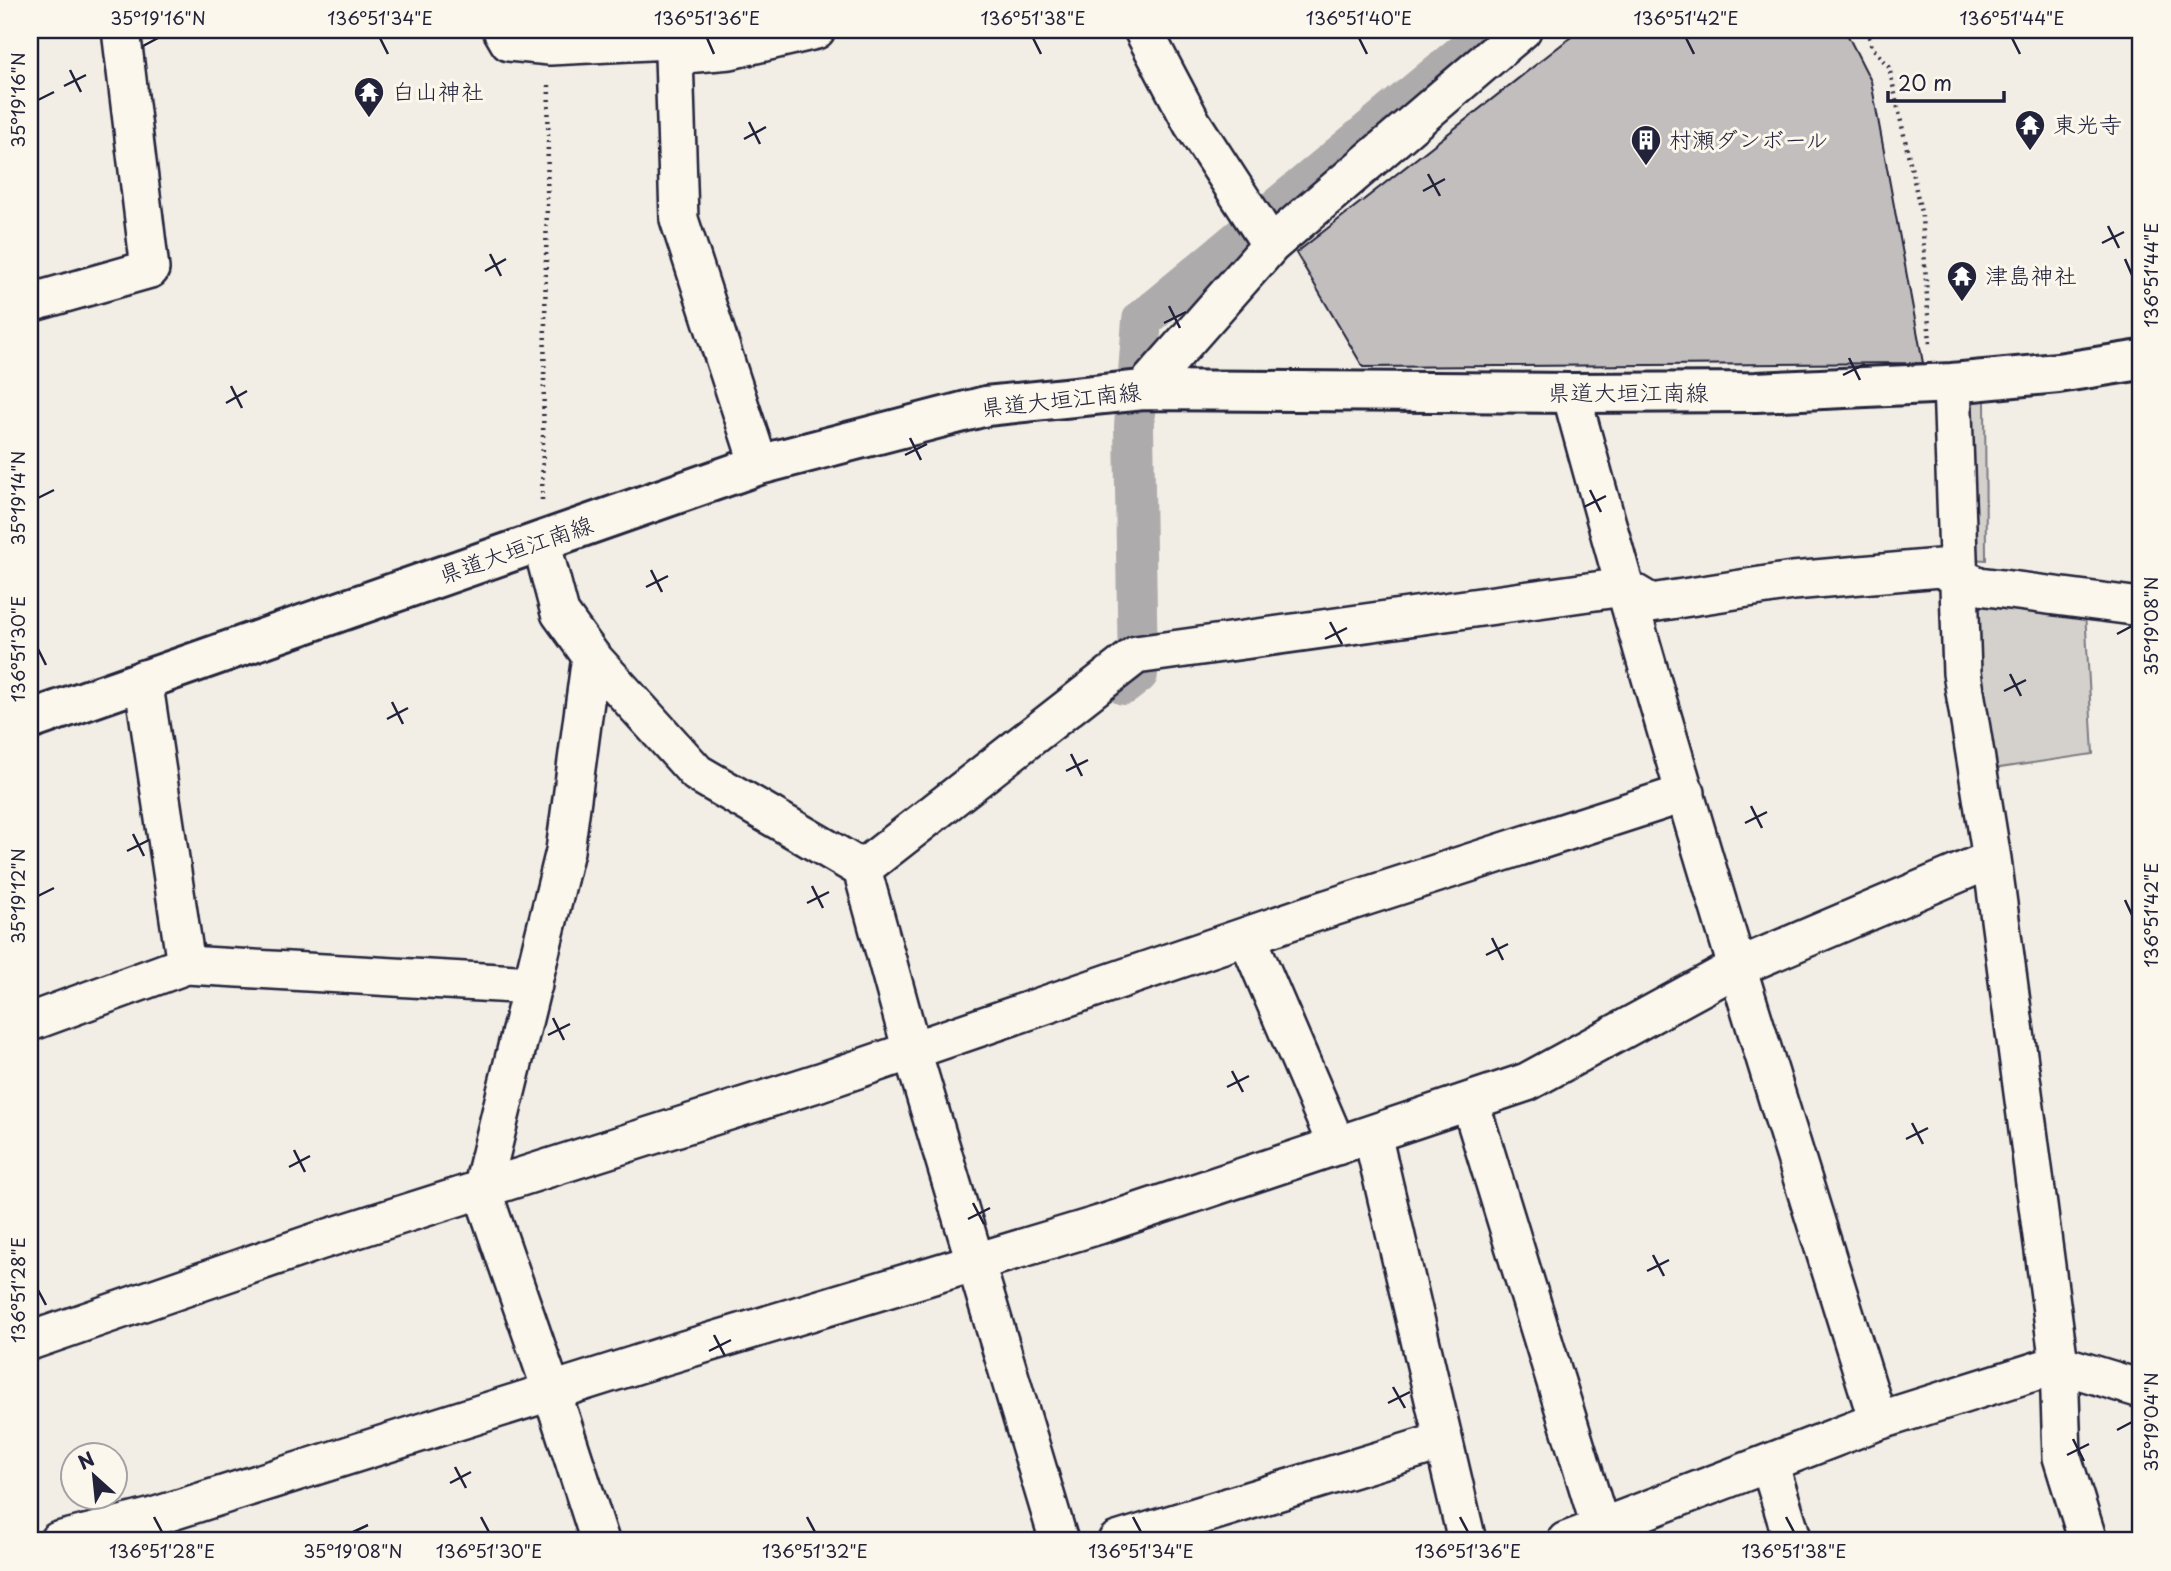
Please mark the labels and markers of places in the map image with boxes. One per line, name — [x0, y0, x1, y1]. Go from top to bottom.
place label: 白山神社 — [392, 73, 484, 108]
temple icon: 白山神社 — [352, 75, 386, 119]
place label: 東光寺 — [2053, 106, 2122, 141]
temple icon: 東光寺 — [2013, 108, 2047, 152]
place label: 村瀬ダンボール — [1669, 121, 1829, 156]
building icon: 村瀬ダンボール — [1629, 123, 1663, 167]
place label: 津島神社 — [1985, 257, 2077, 292]
temple icon: 津島神社 — [1945, 259, 1979, 303]

